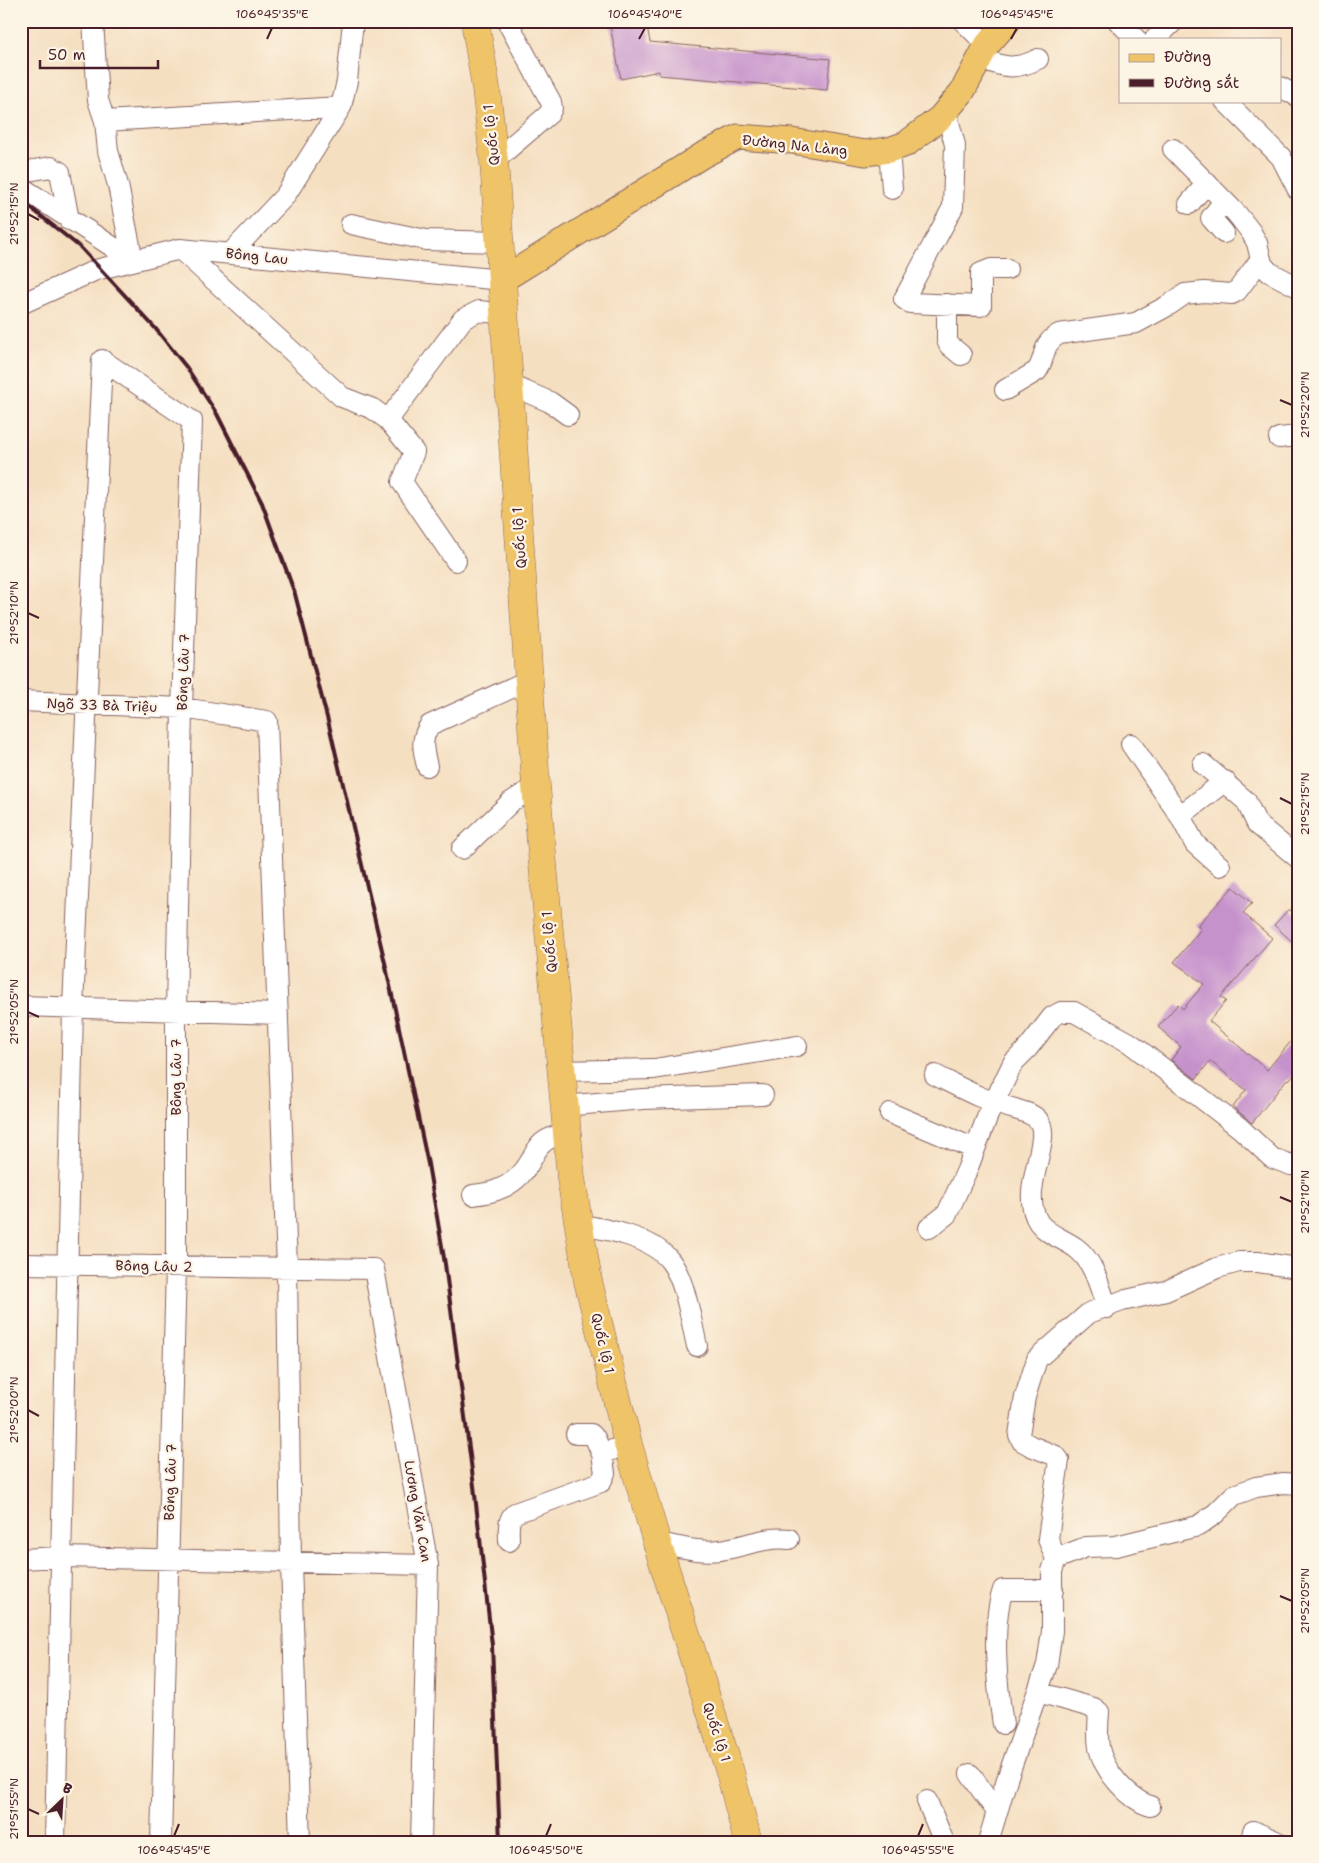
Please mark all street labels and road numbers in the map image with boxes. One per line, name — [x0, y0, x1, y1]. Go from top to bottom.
street label: Quốc lộ 1 — [479, 103, 503, 167]
street label: Đường Na Làng — [741, 131, 849, 159]
street label: Bông Lau — [225, 244, 289, 268]
street label: Quốc lộ 1 — [508, 507, 530, 569]
street label: Bông Lâu 7 — [173, 633, 193, 711]
street label: Ngõ 33 Bà Triệu — [46, 694, 158, 716]
street label: Quốc lộ 1 — [537, 911, 561, 973]
street label: Bông Lâu 7 — [167, 1038, 185, 1116]
street label: Bông Lâu 2 — [115, 1256, 193, 1276]
street label: Quốc lộ 1 — [587, 1311, 619, 1375]
street label: Bông Lâu 7 — [160, 1443, 180, 1521]
street label: Lương Văn Can — [400, 1459, 436, 1564]
street label: Quốc lộ 1 — [699, 1700, 735, 1764]

